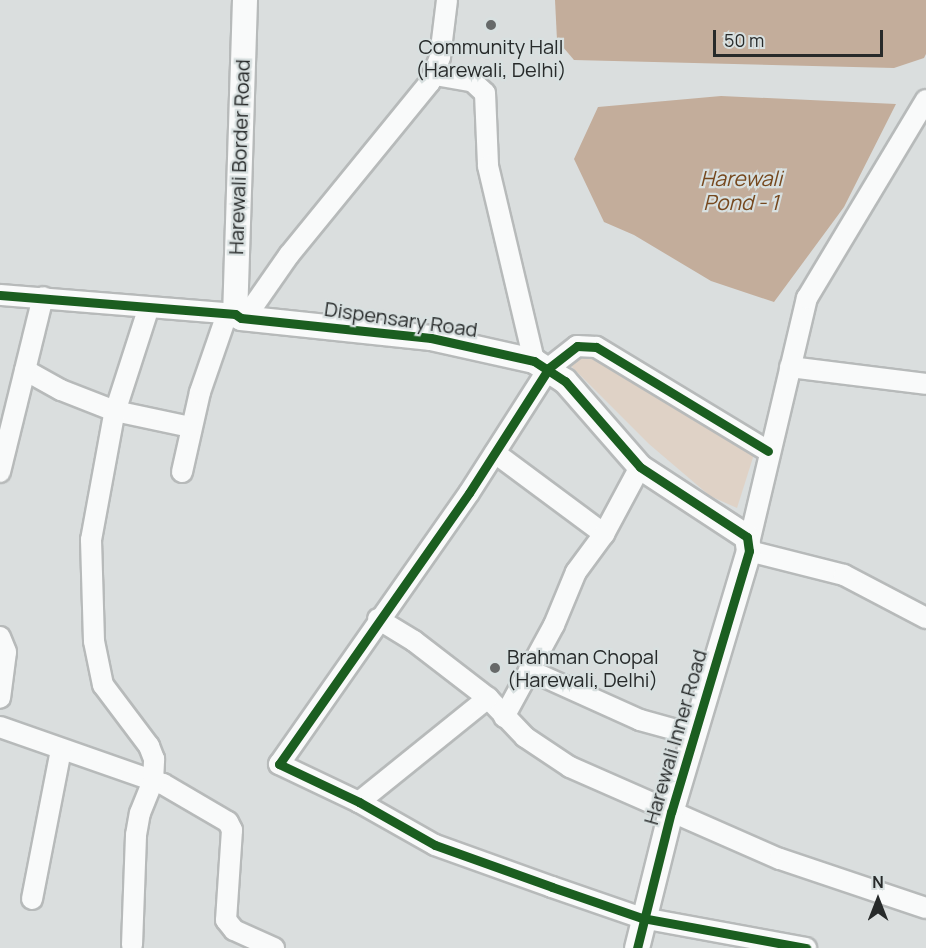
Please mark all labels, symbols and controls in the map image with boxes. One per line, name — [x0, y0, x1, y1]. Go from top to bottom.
marker: Community Hall (Harewali, Delhi) — [484, 18, 498, 32]
scale bar — [716, 18, 886, 56]
text: 50 m — [724, 28, 764, 52]
place label: Community Hall (Harewali, Delhi) — [416, 35, 566, 82]
street label: Harewali Border Road — [224, 59, 254, 255]
water label: Harewali Pond - 1 — [700, 165, 782, 215]
street label: Dispensary Road — [323, 296, 479, 342]
place label: Brahman Chopal (Harewali, Delhi) — [507, 644, 659, 691]
street label: Harewali Inner Road — [639, 647, 711, 827]
marker: Brahman Chopal (Harewali, Delhi) — [488, 661, 502, 675]
north arrow — [848, 870, 908, 930]
text: N — [872, 871, 884, 893]

